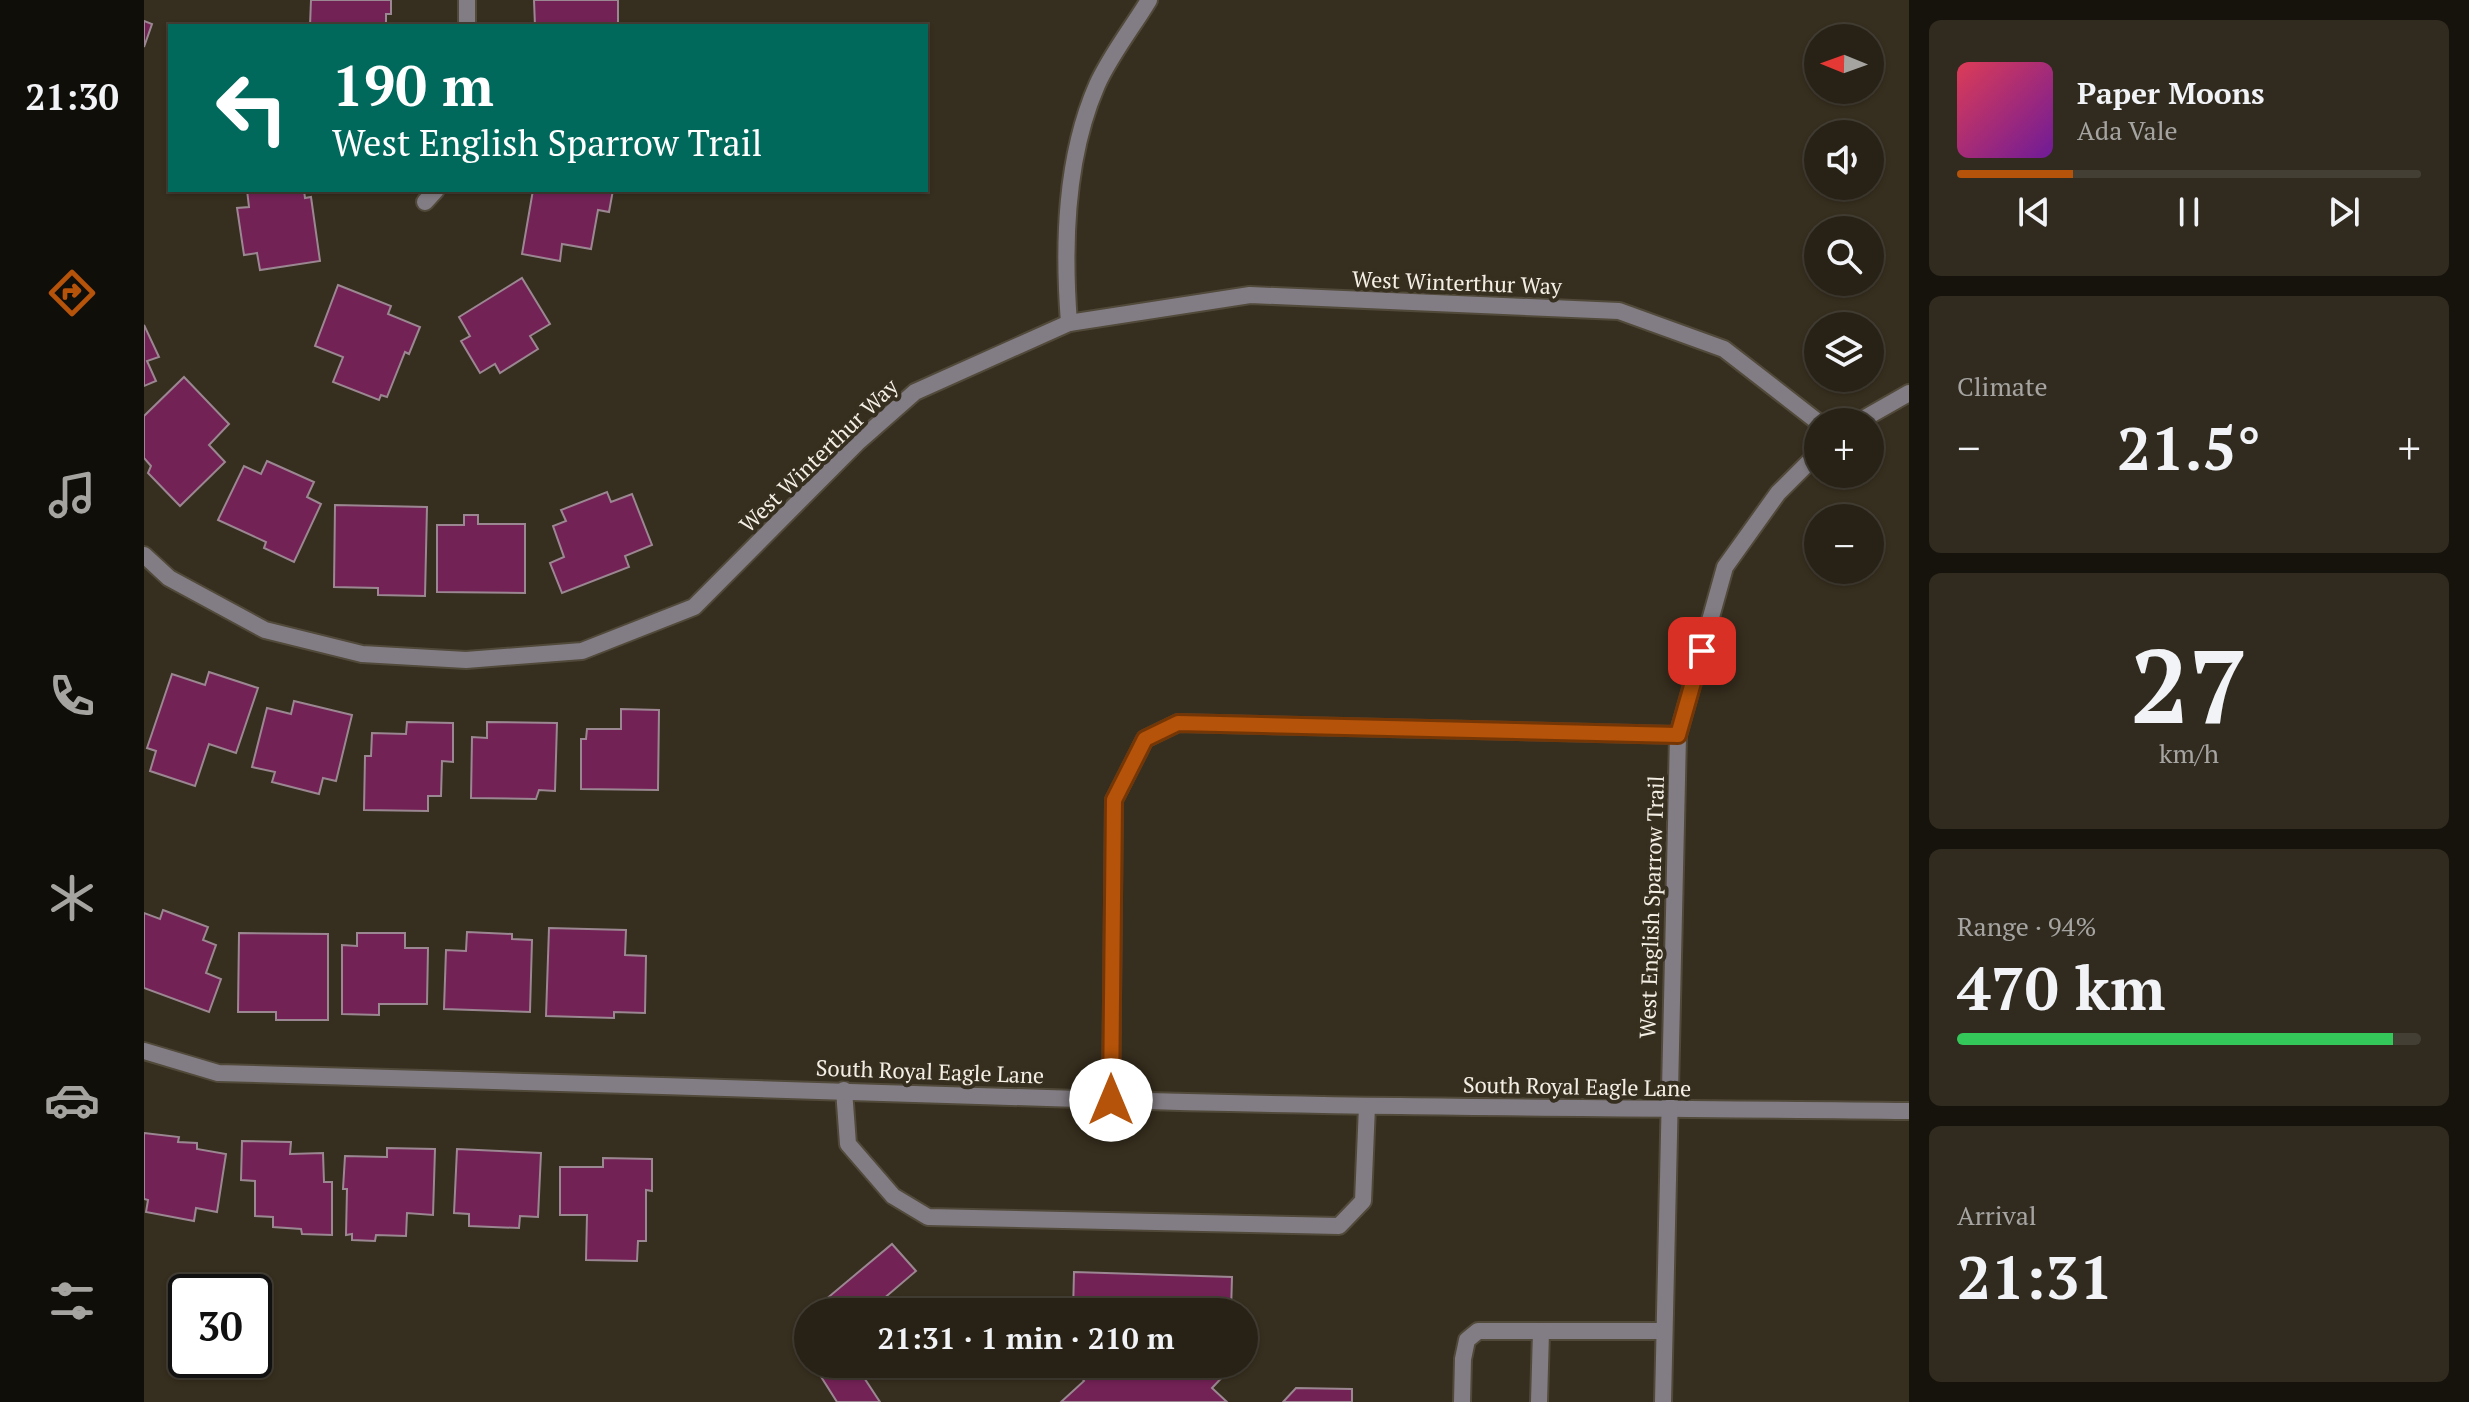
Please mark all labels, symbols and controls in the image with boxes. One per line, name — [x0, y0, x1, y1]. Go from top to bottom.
north arrow — [1804, 24, 1884, 104]
map controls — [1804, 24, 1884, 584]
text: 190 m — [332, 48, 494, 122]
icon: left — [200, 56, 304, 160]
text: 21:30 — [25, 73, 119, 120]
text: Paper Moons — [2077, 73, 2265, 113]
text: Ada Vale — [2077, 113, 2178, 147]
text: West English Sparrow Trail — [332, 119, 762, 166]
button: sound — [1804, 120, 1884, 200]
icon: previous — [2012, 190, 2056, 234]
icon: pause — [2167, 190, 2211, 234]
icon: next — [2322, 190, 2366, 234]
button: search — [1804, 216, 1884, 296]
street label: West Winterthur Way — [1352, 264, 1563, 300]
icon: directions — [44, 265, 100, 321]
button: layers — [1804, 312, 1884, 392]
text: Climate — [1957, 369, 2048, 403]
street label: West Winterthur Way — [732, 371, 904, 538]
button: + — [1804, 408, 1884, 488]
text: 21.5° — [2117, 408, 2261, 487]
text: − — [1957, 418, 1980, 477]
text: + — [2398, 418, 2421, 477]
icon: music — [44, 467, 100, 523]
button: − — [1804, 504, 1884, 584]
text: 27 — [2130, 615, 2248, 753]
pin — [1668, 617, 1736, 685]
icon: arrive — [1680, 629, 1724, 673]
icon: phone — [44, 668, 100, 724]
text: km/h — [2159, 736, 2219, 770]
street label: West English Sparrow Trail — [1632, 775, 1670, 1039]
icon: climate — [44, 870, 100, 926]
text: Range · 94% — [1957, 909, 2096, 943]
text: 470 km — [1957, 948, 2165, 1027]
street label: South Royal Eagle Lane — [815, 1053, 1045, 1089]
position arrow — [1069, 1058, 1153, 1142]
street label: South Royal Eagle Lane — [1463, 1070, 1691, 1102]
icon: car — [44, 1072, 100, 1128]
text: Arrival — [1957, 1198, 2037, 1232]
text: 21:31 — [1957, 1237, 2113, 1316]
icon: filters — [44, 1273, 100, 1329]
speed limit sign: 30 — [168, 1274, 272, 1378]
text: 21:31 · 1 min · 210 m — [878, 1318, 1174, 1358]

